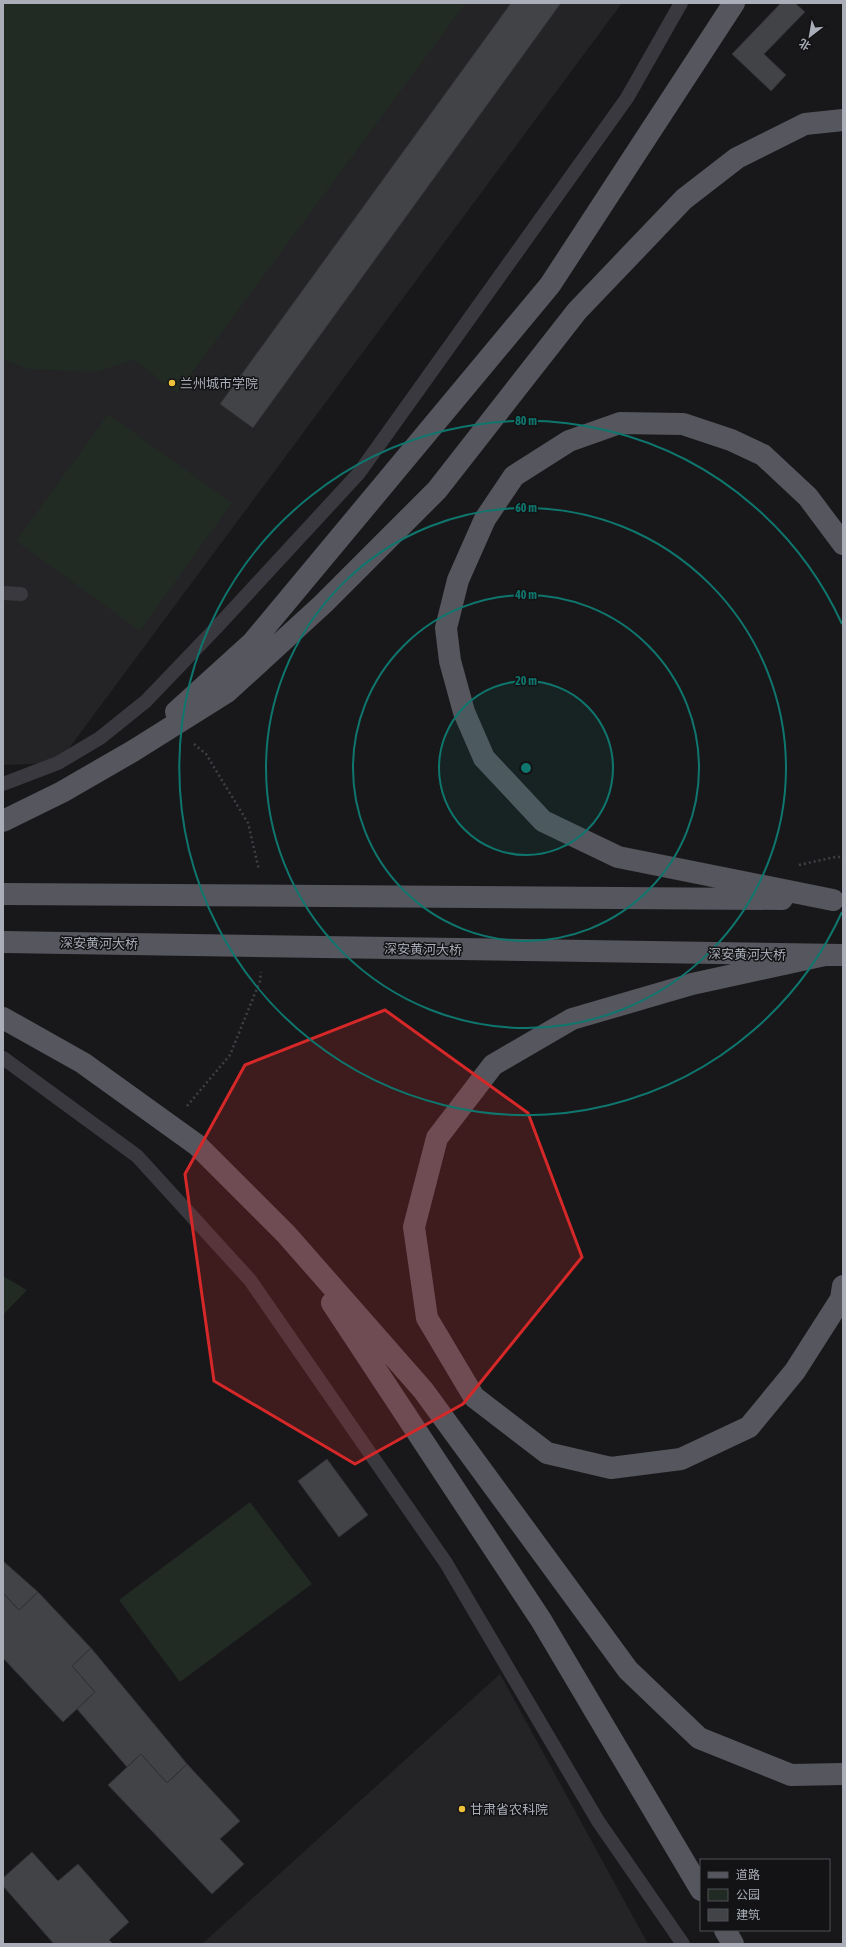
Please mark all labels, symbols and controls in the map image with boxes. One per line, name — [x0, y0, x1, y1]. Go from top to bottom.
north arrow — [790, 16, 830, 56]
text: 北 — [797, 37, 813, 53]
place label: 兰州城市学院 — [180, 376, 258, 391]
marker: 兰州城市学院 — [167, 378, 177, 388]
text: 80 m — [515, 414, 537, 428]
text: 60 m — [515, 501, 537, 515]
text: 40 m — [514, 588, 537, 602]
text: 20 m — [515, 674, 537, 688]
centre of rings — [519, 761, 533, 775]
street label: 深安黄河大桥 — [60, 935, 138, 952]
street label: 深安黄河大桥 — [384, 941, 462, 958]
street label: 深安黄河大桥 — [708, 946, 786, 963]
place label: 甘肃省农科院 — [470, 1802, 548, 1817]
marker: 甘肃省农科院 — [457, 1804, 467, 1814]
legend — [700, 1859, 830, 1931]
text: 道路 — [736, 1868, 760, 1882]
text: 公园 — [736, 1888, 760, 1902]
text: 建筑 — [736, 1908, 760, 1922]

